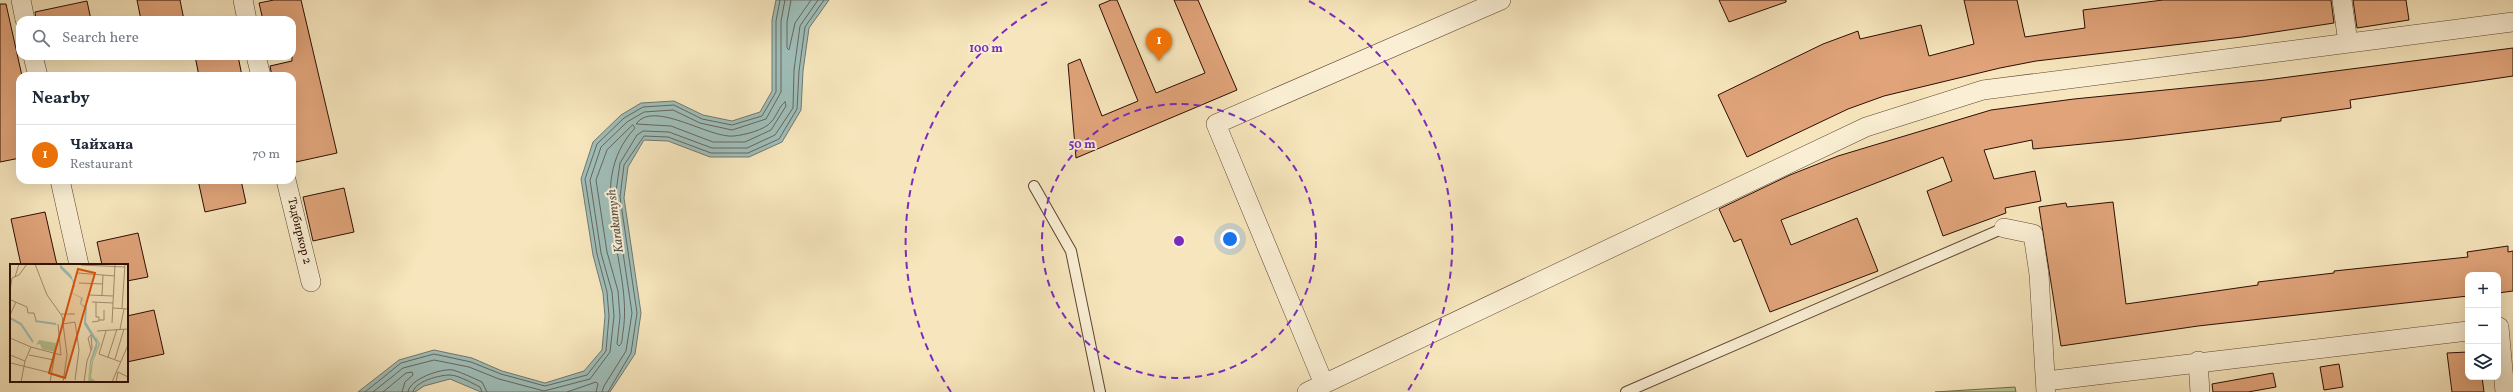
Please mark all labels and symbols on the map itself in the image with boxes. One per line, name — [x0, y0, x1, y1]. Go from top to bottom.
pin: 1 — [1146, 28, 1172, 61]
text: 100 m — [969, 41, 1003, 57]
text: 50 m — [1068, 137, 1096, 153]
water label: Karakamysh — [603, 188, 629, 254]
street label: Тадбиркор 2 — [283, 196, 315, 266]
your location — [1220, 229, 1240, 249]
centre of rings — [1172, 234, 1186, 248]
inset map — [10, 264, 128, 382]

